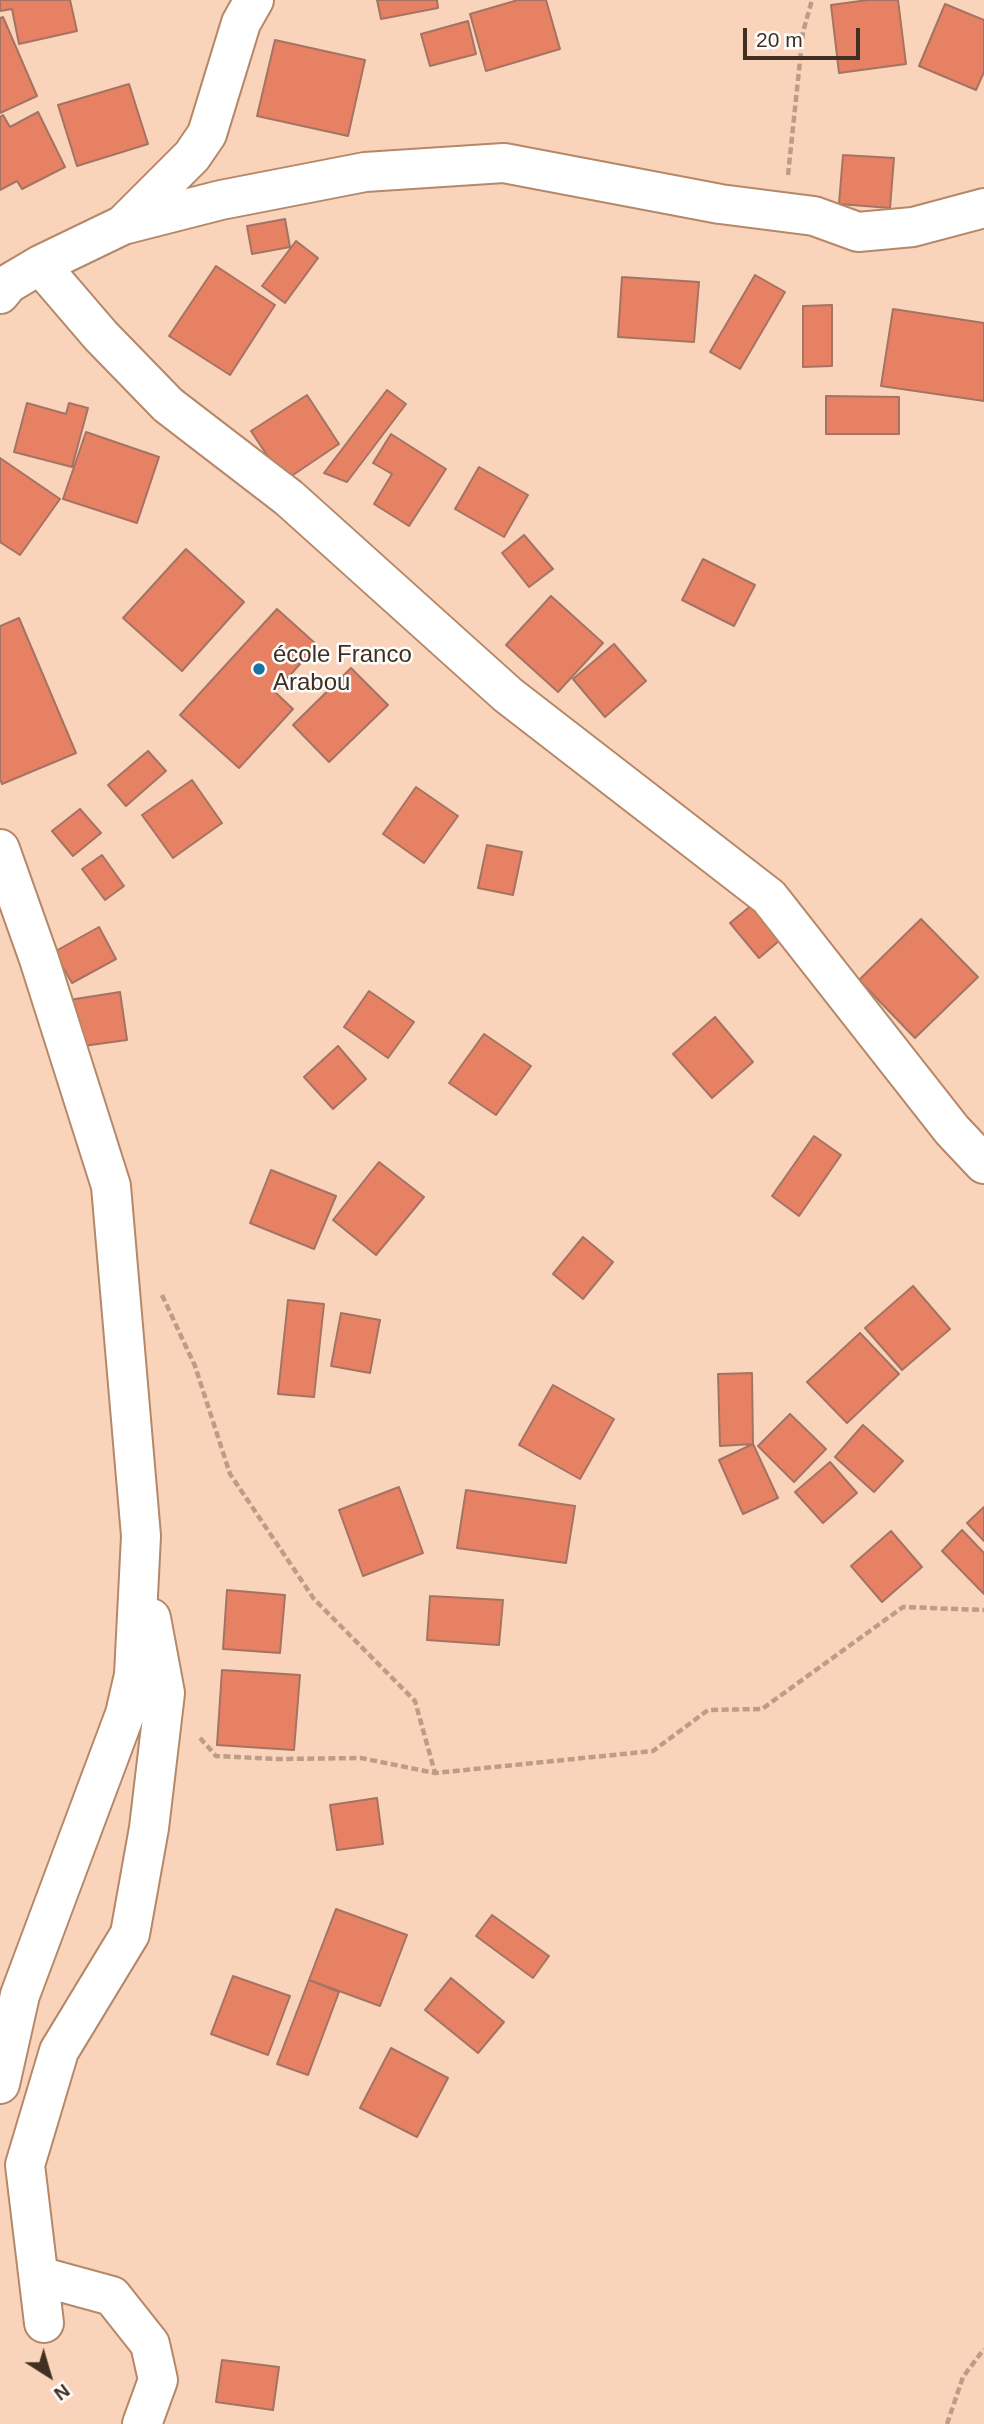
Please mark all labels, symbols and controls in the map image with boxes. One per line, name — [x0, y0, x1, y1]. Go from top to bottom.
scale bar — [746, 14, 863, 58]
text: 20 m — [756, 28, 803, 51]
place label: école Franco Arabou — [273, 641, 412, 697]
marker: école Franco Arabou — [251, 661, 267, 677]
north arrow — [14, 2340, 84, 2410]
text: N — [50, 2380, 74, 2405]

